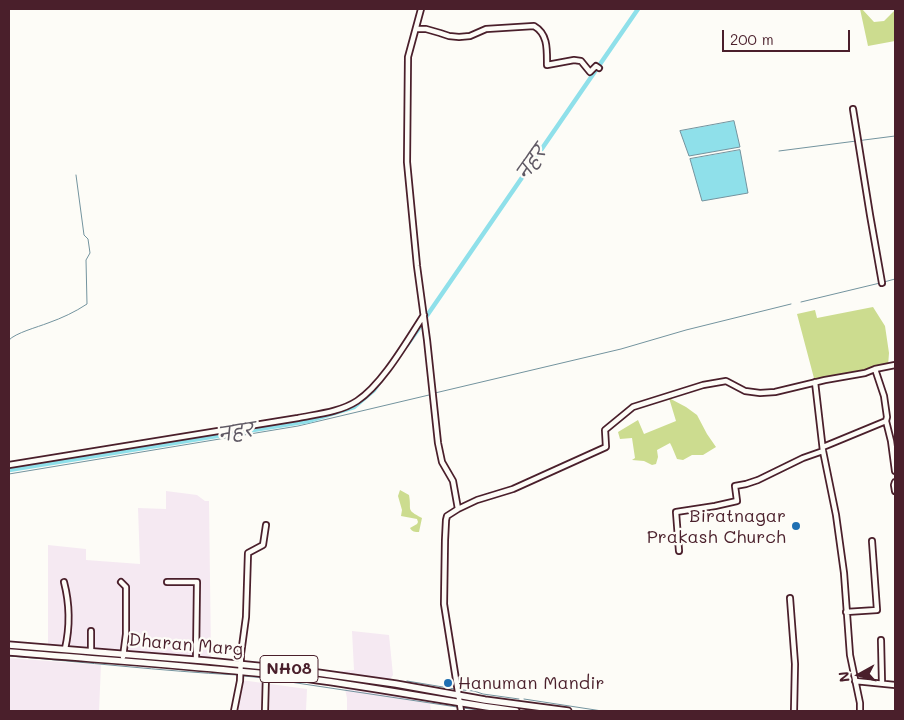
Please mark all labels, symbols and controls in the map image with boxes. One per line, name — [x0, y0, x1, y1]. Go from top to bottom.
scale bar — [724, 20, 852, 52]
text: 200 m — [730, 29, 774, 49]
water label: नहर — [512, 142, 552, 184]
water label: नहर — [217, 419, 255, 447]
place label: Biratnagar Prakash Church — [647, 505, 786, 548]
marker: Biratnagar Prakash Church — [790, 520, 802, 532]
street label: Dharan Marg — [128, 629, 244, 661]
north arrow — [834, 650, 884, 700]
road number: NH08 — [260, 656, 318, 682]
text: N — [834, 670, 854, 683]
place label: Hanuman Mandir — [458, 672, 605, 694]
marker: Hanuman Mandir — [442, 677, 454, 689]

